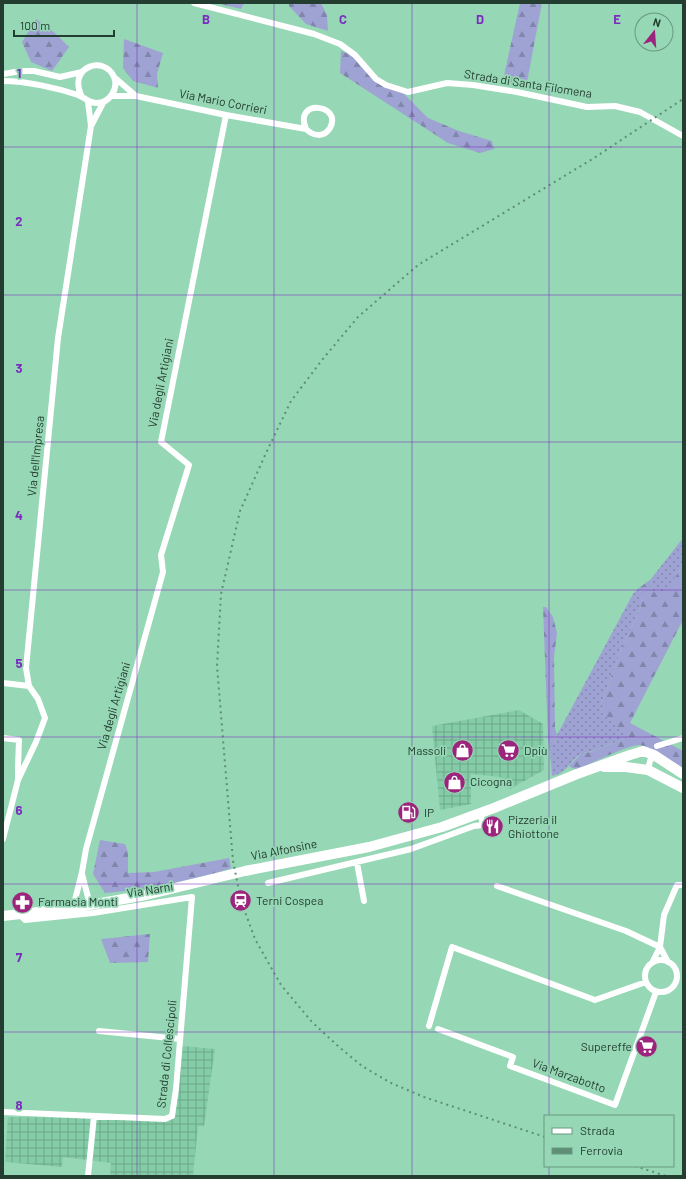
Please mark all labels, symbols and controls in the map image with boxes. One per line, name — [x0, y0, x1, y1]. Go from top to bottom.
text: B — [202, 11, 210, 27]
text: C — [339, 11, 347, 27]
text: D — [476, 11, 484, 27]
text: E — [613, 11, 621, 27]
scale bar — [14, 12, 114, 38]
north arrow — [634, 12, 674, 52]
text: N — [652, 15, 662, 29]
text: 100 m — [20, 18, 50, 32]
text: 1 — [17, 65, 21, 81]
street label: Strada di Santa Filomena — [463, 66, 593, 100]
street label: Via Mario Corrieri — [178, 86, 268, 116]
text: 2 — [15, 213, 23, 229]
street label: Via degli Artigiani — [144, 337, 176, 429]
text: 3 — [15, 360, 23, 376]
street label: Via dell'Impresa — [24, 415, 46, 497]
text: 4 — [15, 507, 23, 523]
text: 5 — [15, 655, 23, 671]
street label: Via degli Artigiani — [94, 660, 132, 751]
shop icon: Massoli — [449, 738, 475, 764]
supermarket icon: Dpiù — [495, 738, 521, 764]
place label: Massoli — [408, 743, 446, 757]
place label: Dpiù — [524, 743, 548, 757]
shop icon: Cicogna — [441, 769, 467, 795]
place label: Cicogna — [470, 774, 512, 788]
fuel station icon: IP — [395, 800, 421, 826]
text: 6 — [16, 802, 23, 818]
place label: IP — [424, 805, 434, 819]
place label: Pizzeria il Ghiottone — [508, 812, 559, 840]
restaurant icon: Pizzeria il Ghiottone — [479, 814, 505, 840]
street label: Via Alfonsine — [250, 836, 318, 862]
street label: Via Narni — [126, 878, 174, 900]
station icon: Terni Cospea — [228, 888, 254, 914]
pharmacy icon: Farmacia Monti — [9, 889, 35, 915]
place label: Terni Cospea — [256, 893, 323, 907]
place label: Farmacia Monti — [38, 894, 118, 908]
text: 7 — [16, 949, 23, 965]
street label: Strada di Collescipoli — [153, 999, 179, 1109]
supermarket icon: Supereffe — [634, 1034, 660, 1060]
place label: Supereffe — [581, 1039, 632, 1053]
street label: Via Marzabotto — [531, 1055, 608, 1095]
text: 8 — [15, 1097, 23, 1113]
legend — [544, 1115, 674, 1167]
text: Strada — [580, 1123, 615, 1137]
text: Ferrovia — [580, 1143, 623, 1157]

